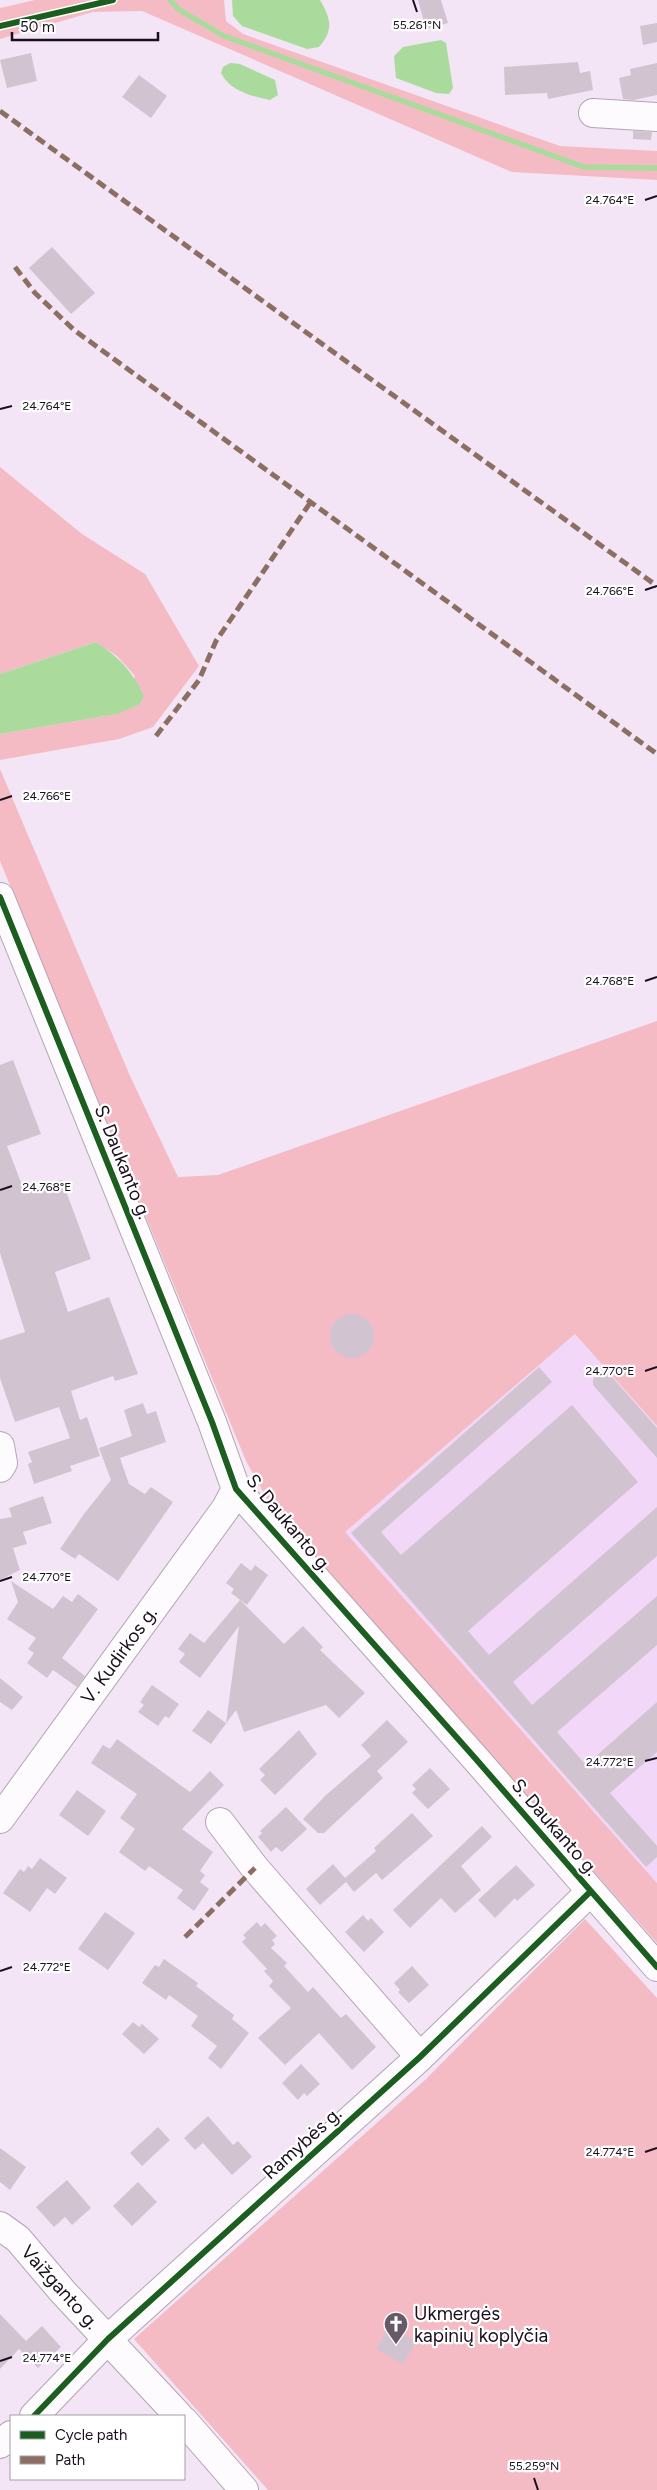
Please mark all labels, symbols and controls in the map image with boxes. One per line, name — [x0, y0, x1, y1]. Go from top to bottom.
scale bar — [12, 10, 159, 42]
text: 50 m — [20, 18, 55, 36]
text: 55.261°N — [393, 18, 441, 32]
text: 24.764°E — [586, 193, 634, 207]
text: 24.764°E — [23, 399, 71, 413]
text: 24.766°E — [586, 584, 634, 598]
text: 24.766°E — [23, 789, 71, 803]
text: 24.768°E — [586, 974, 634, 988]
street label: S. Daukanto g. — [90, 1102, 156, 1222]
text: 24.768°E — [23, 1180, 71, 1194]
text: 24.770°E — [586, 1364, 634, 1378]
street label: S. Daukanto g. — [241, 1469, 337, 1577]
text: 24.770°E — [23, 1570, 71, 1584]
street label: V. Kudirkos g. — [76, 1602, 162, 1708]
text: 24.772°E — [586, 1755, 634, 1769]
street label: S. Daukanto g. — [507, 1774, 603, 1880]
text: 24.772°E — [23, 1960, 71, 1974]
street label: Ramybės g. — [258, 2102, 346, 2184]
text: 24.774°E — [586, 2145, 634, 2159]
street label: Vaižganto g. — [16, 2240, 104, 2334]
place label: Ukmergės kapinių koplyčia — [414, 2302, 548, 2347]
church icon: Ukmergės kapinių koplyčia — [383, 2311, 409, 2345]
text: 24.774°E — [23, 2351, 71, 2365]
legend — [10, 2415, 185, 2480]
text: Cycle path — [55, 2426, 127, 2444]
text: Path — [55, 2451, 85, 2469]
text: 55.259°N — [509, 2459, 559, 2473]

